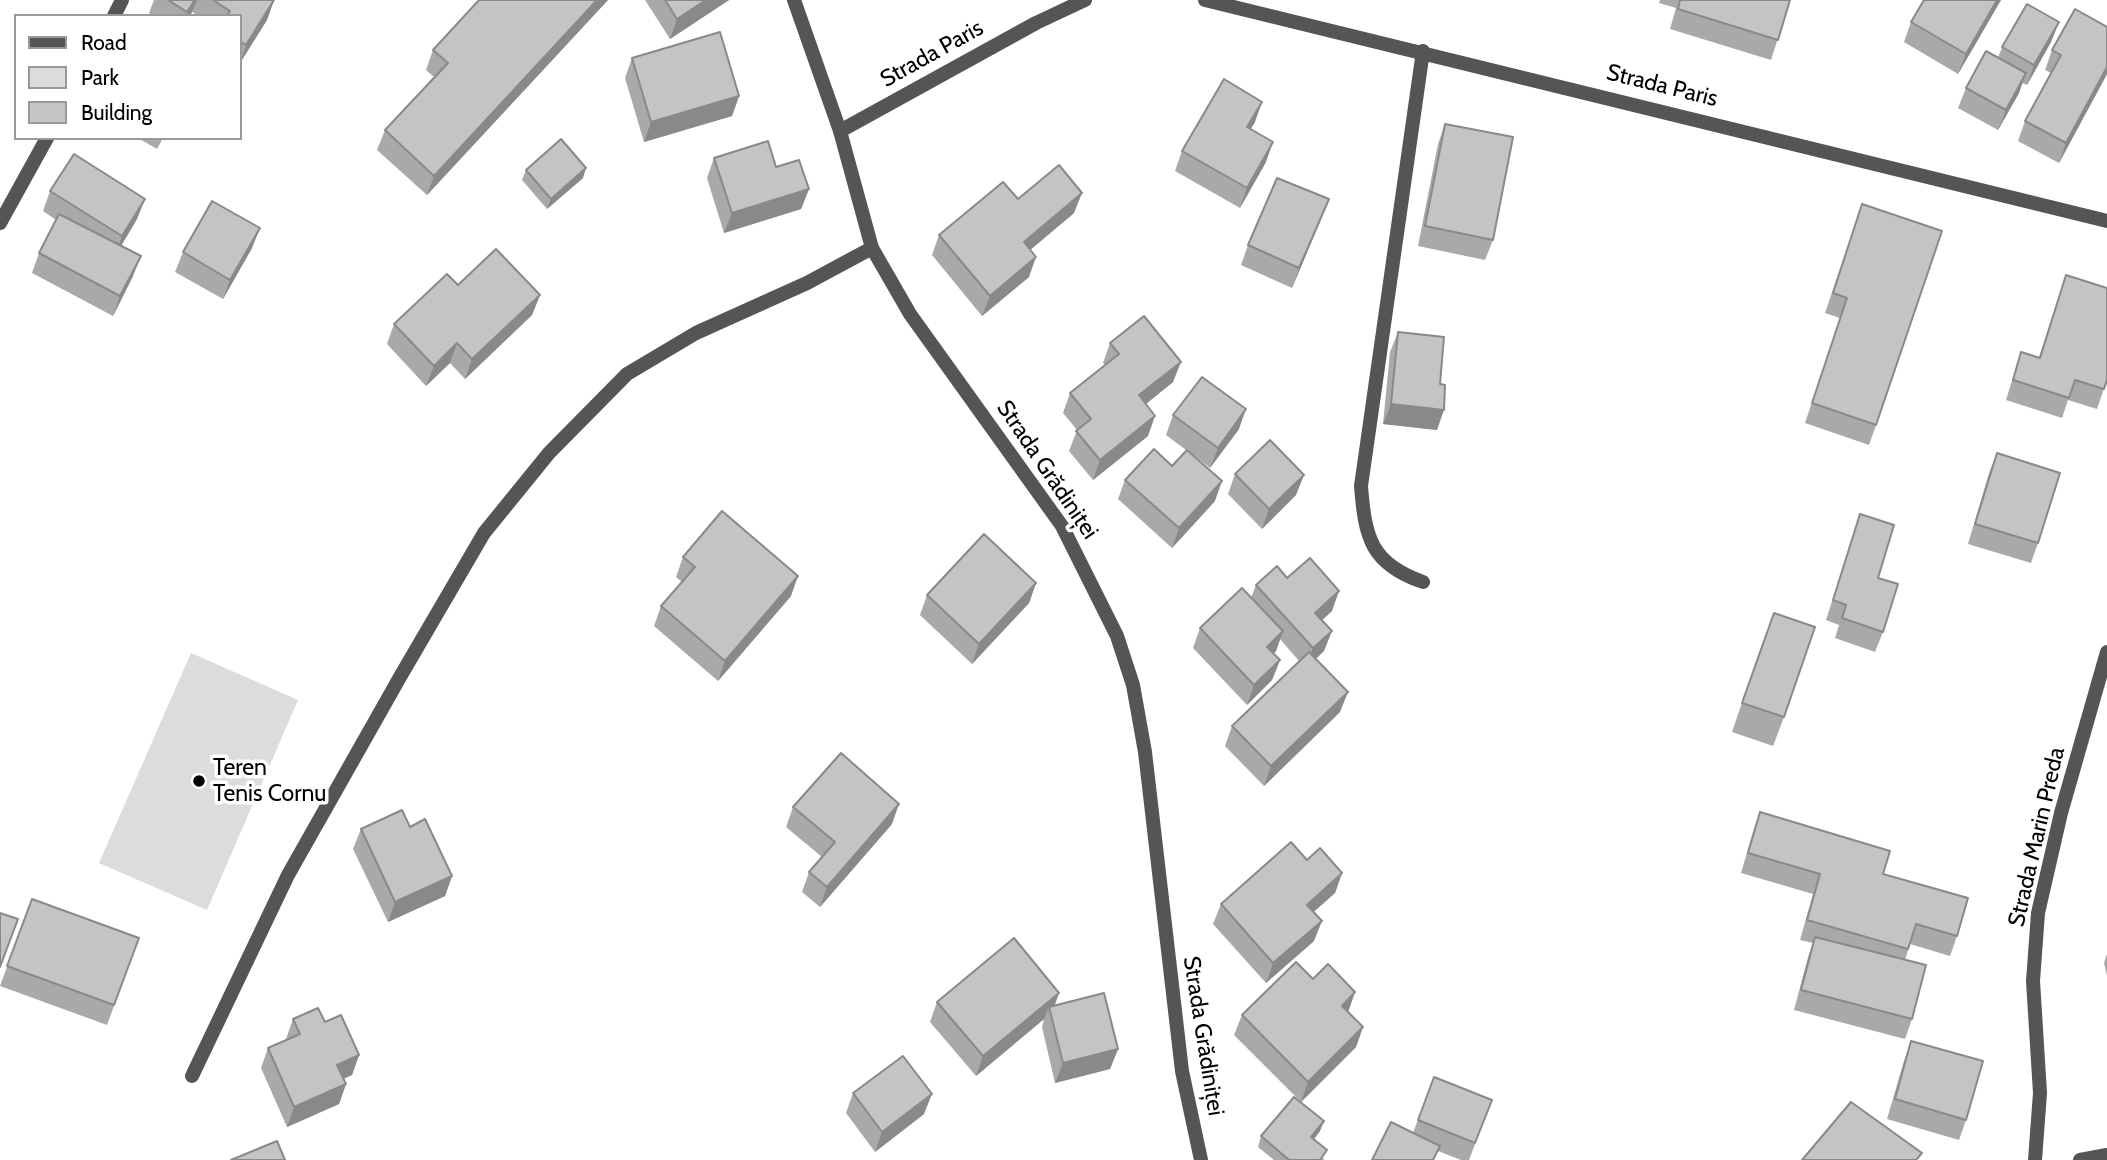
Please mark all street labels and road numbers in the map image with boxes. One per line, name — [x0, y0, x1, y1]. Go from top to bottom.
street label: Strada Paris — [876, 14, 988, 94]
street label: Strada Paris — [1604, 59, 1720, 113]
street label: Strada Grădiniței — [990, 395, 1104, 545]
street label: Strada Marin Preda — [2003, 745, 2071, 929]
street label: Strada Grădiniței — [1177, 954, 1229, 1118]

